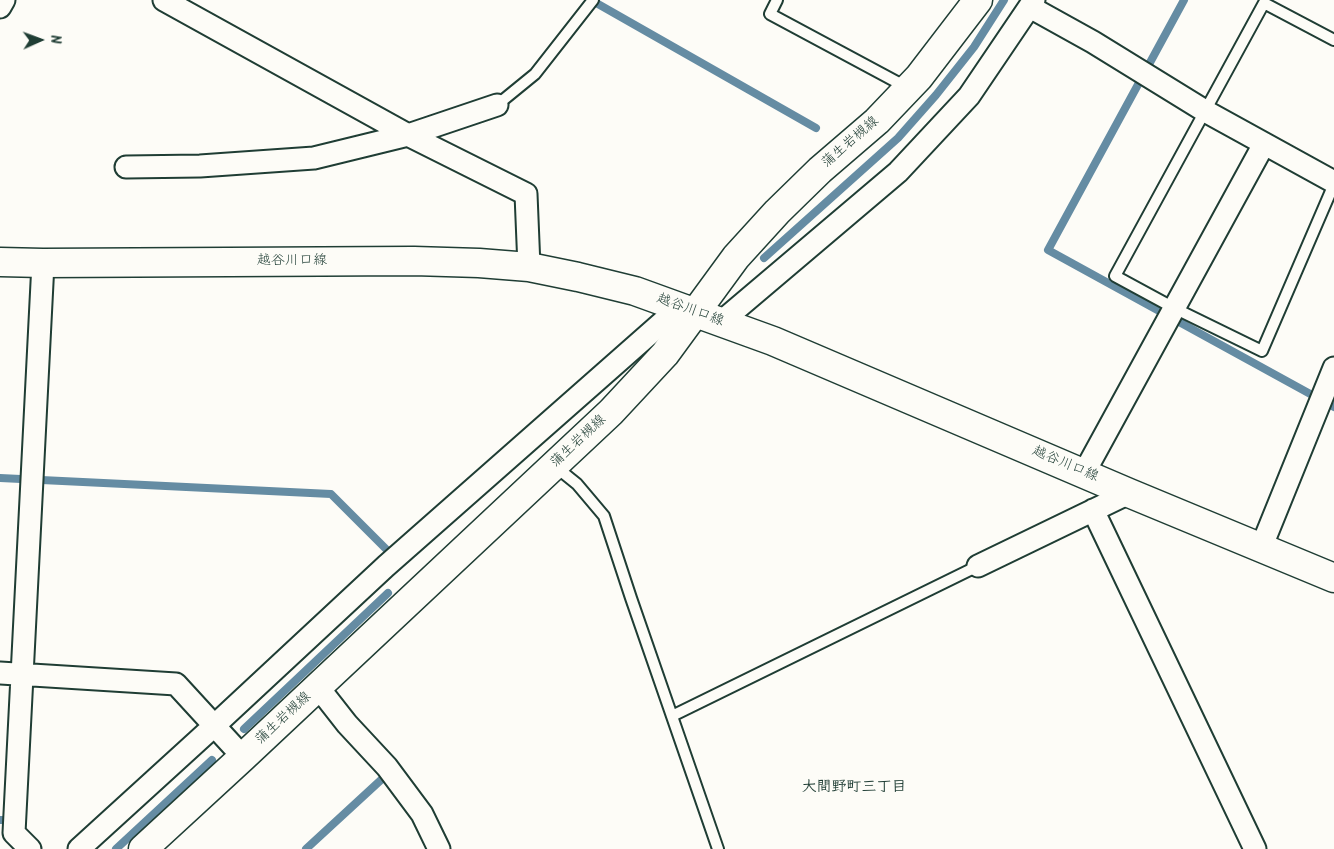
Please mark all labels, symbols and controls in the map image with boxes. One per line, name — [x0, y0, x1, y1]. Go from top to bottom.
north arrow — [15, 15, 65, 65]
text: N — [44, 35, 66, 44]
street label: 蒲生岩槻線 — [819, 114, 883, 172]
street label: 越谷川口線 — [257, 254, 327, 270]
street label: 越谷川口線 — [654, 291, 726, 331]
street label: 蒲生岩槻線 — [548, 412, 610, 472]
street label: 越谷川口線 — [1030, 444, 1100, 486]
street label: 蒲生岩槻線 — [253, 689, 315, 749]
district label: 大間野町三丁目 — [802, 779, 906, 797]

